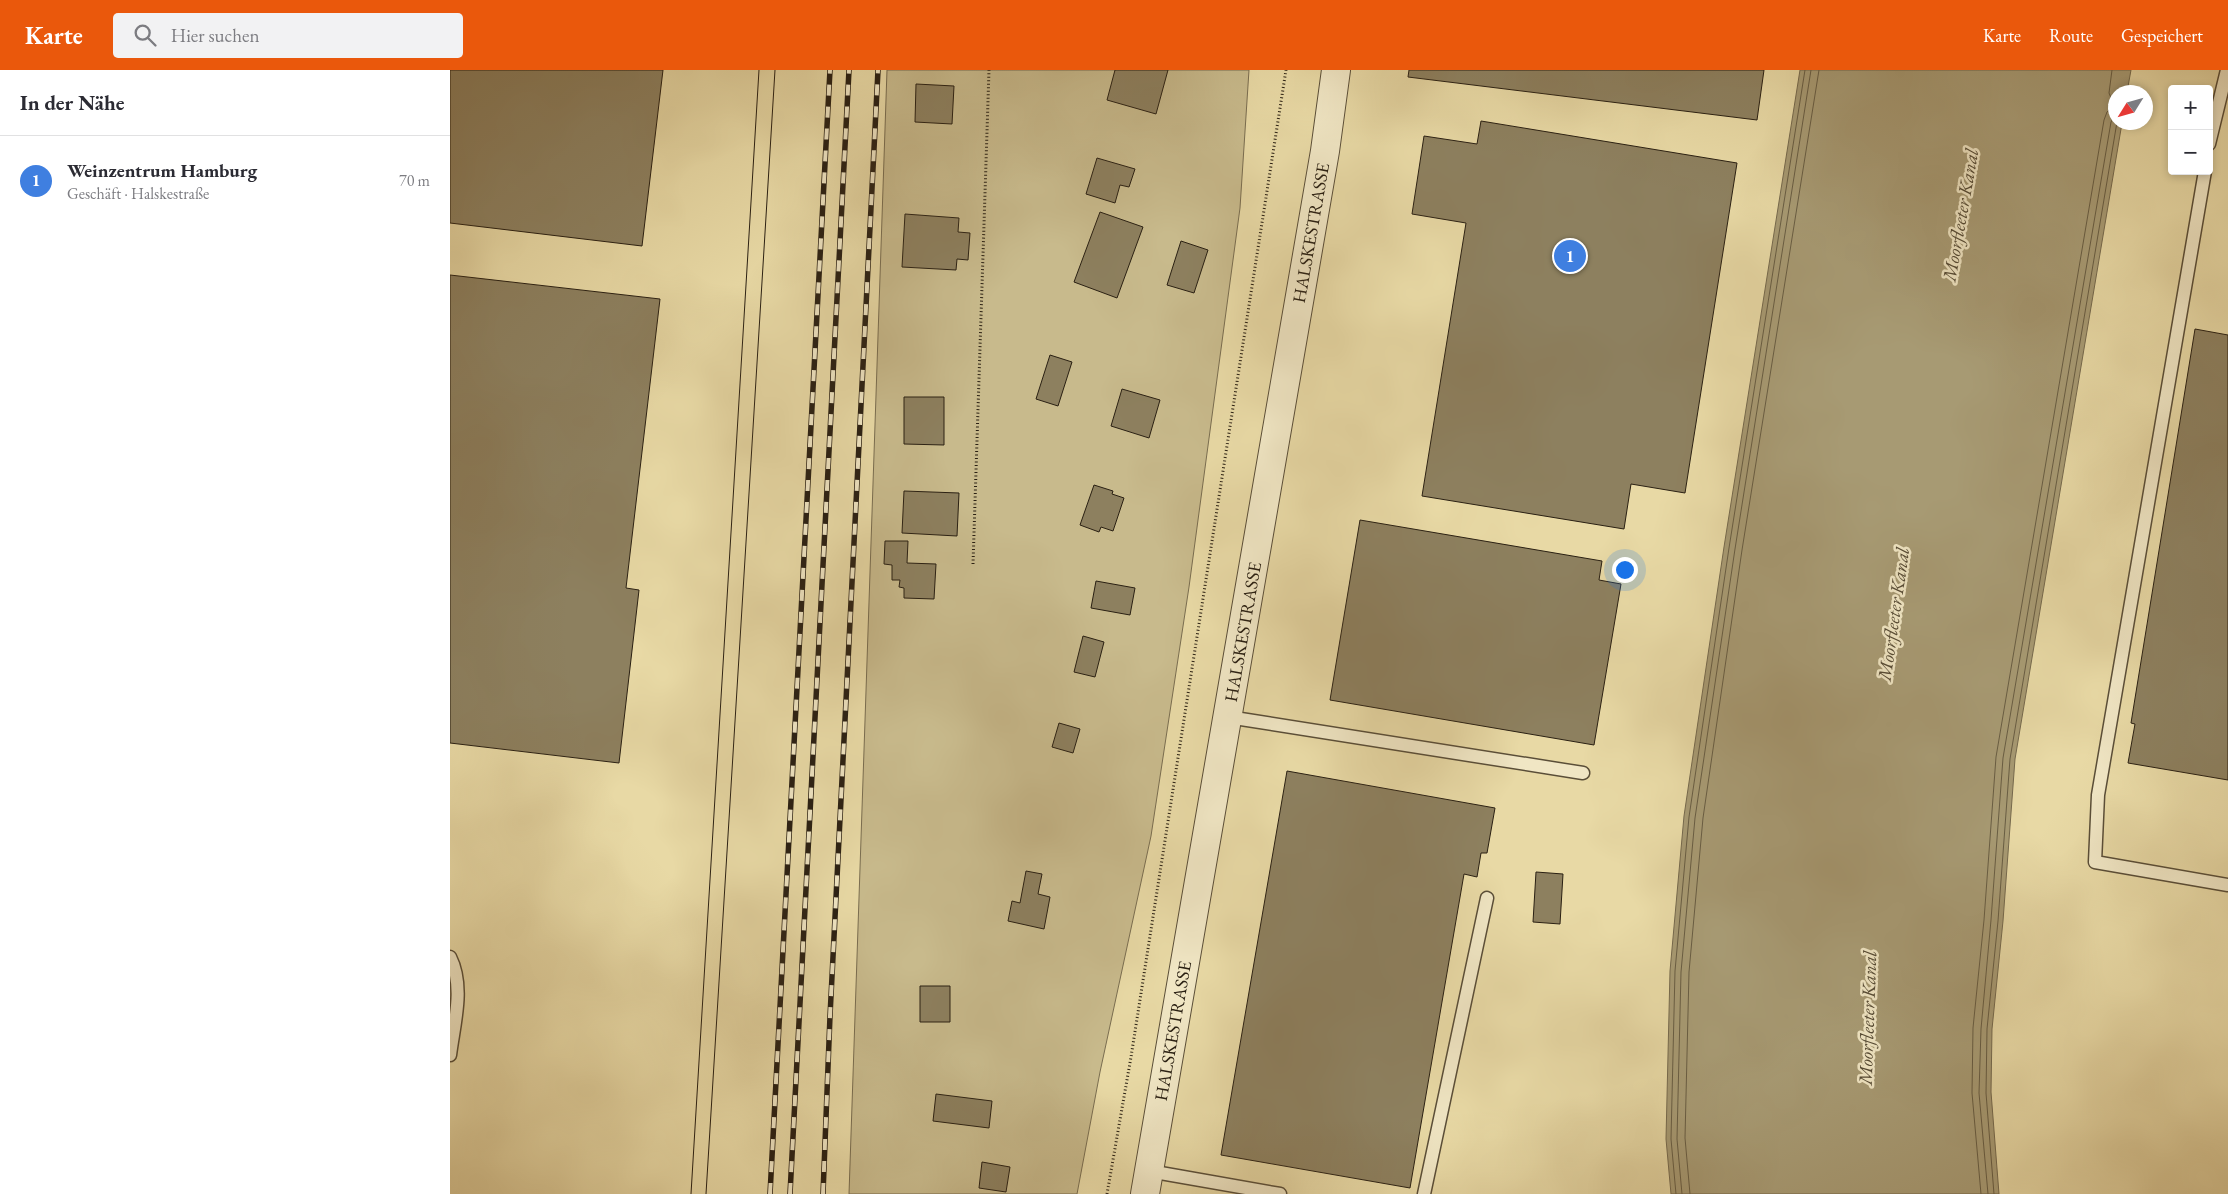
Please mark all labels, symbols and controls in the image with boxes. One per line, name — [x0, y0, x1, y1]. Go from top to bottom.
search box — [113, 13, 463, 58]
text: Karte — [25, 20, 83, 51]
icon: search — [131, 21, 159, 49]
text: Hier suchen — [171, 23, 260, 48]
text: Karte — [1983, 24, 2021, 47]
text: Route — [2049, 24, 2093, 47]
text: Gespeichert — [2121, 24, 2203, 47]
north arrow — [2108, 85, 2153, 130]
map controls — [2168, 85, 2213, 175]
button: + — [2168, 85, 2213, 130]
text: In der Nähe — [20, 89, 125, 116]
button: − — [2168, 130, 2213, 175]
water label: Moorfleeter Kanal — [1936, 146, 1985, 284]
text: Weinzentrum Hamburg — [67, 158, 257, 183]
street label: HALSKESTRASSE — [1287, 161, 1334, 305]
text: 1 — [32, 170, 40, 191]
text: 70 m — [399, 170, 430, 191]
text: Geschäft · Halskestraße — [67, 183, 209, 204]
pin: 1 — [1554, 237, 1586, 275]
water label: Moorfleeter Kanal — [1872, 545, 1915, 683]
your location — [1612, 557, 1638, 583]
street label: HALSKESTRASSE — [1219, 560, 1266, 704]
water label: Moorfleeter Kanal — [1853, 950, 1882, 1087]
street label: HALSKESTRASSE — [1149, 959, 1196, 1103]

